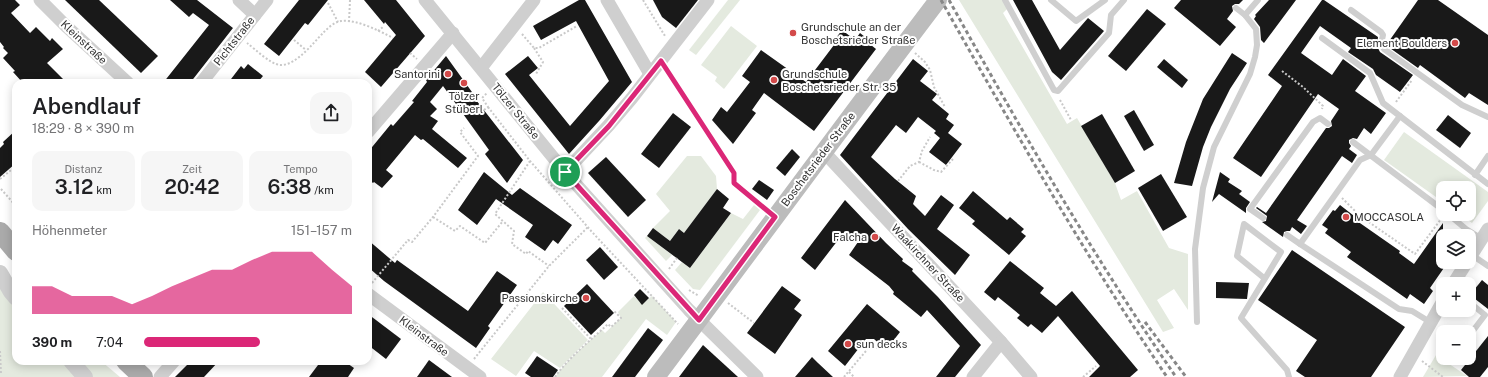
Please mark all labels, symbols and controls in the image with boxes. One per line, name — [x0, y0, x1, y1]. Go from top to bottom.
street label: Pichtstraße — [211, 14, 257, 68]
street label: Kleinstraße — [59, 18, 109, 66]
place label: Grundschule an der Boschetsrieder Straße — [801, 21, 916, 46]
marker: Grundschule an der Boschetsrieder Straße — [788, 28, 798, 38]
place label: Element Boulders — [1356, 37, 1447, 49]
marker: Element Boulders — [1450, 38, 1460, 48]
place label: Santorini — [394, 68, 440, 80]
place label: Grundschule Boschetsrieder Str. 35 — [782, 68, 896, 93]
marker: Santorini — [443, 69, 453, 79]
marker: Grundschule Boschetsrieder Str. 35 — [769, 75, 779, 85]
marker: Tölzer Stüberl — [459, 78, 469, 88]
street label: Tölzer Straße — [490, 81, 542, 141]
place label: Tölzer Stüberl — [445, 90, 483, 115]
button: share — [310, 92, 352, 134]
text: Abendlauf — [32, 93, 141, 119]
street label: Boschetsrieder Straße — [779, 110, 857, 208]
text: 18:29 · 8 × 390 m — [32, 121, 134, 136]
pin — [548, 155, 582, 189]
icon: arrive — [554, 161, 576, 183]
text: Distanz — [64, 163, 102, 175]
text: Zeit — [182, 163, 202, 175]
text: Tempo — [284, 163, 318, 175]
text: 3.12 — [55, 175, 93, 199]
text: 20:42 — [164, 175, 220, 199]
text: 6:38 — [268, 175, 312, 199]
map controls — [1436, 181, 1476, 365]
button: locate — [1436, 181, 1476, 221]
text: km — [93, 184, 112, 196]
text: /km — [312, 184, 334, 196]
place label: MOCCASOLA — [1354, 211, 1424, 223]
marker: MOCCASOLA — [1341, 212, 1351, 222]
street label: Waakirchner Straße — [889, 222, 967, 304]
text: Höhenmeter — [32, 223, 107, 238]
text: 151–157 m — [291, 223, 352, 238]
button: layers — [1436, 229, 1476, 269]
place label: Falcha — [833, 231, 867, 243]
marker: Falcha — [870, 232, 880, 242]
button: + — [1436, 277, 1476, 317]
place label: Passionskirche — [501, 292, 578, 304]
marker: Passionskirche — [581, 293, 591, 303]
street label: Kleinstraße — [397, 314, 451, 358]
button: − — [1436, 325, 1476, 365]
text: 390 m — [32, 335, 72, 350]
text: 7:04 — [96, 335, 123, 350]
place label: sun decks — [856, 338, 908, 350]
marker: sun decks — [843, 339, 853, 349]

